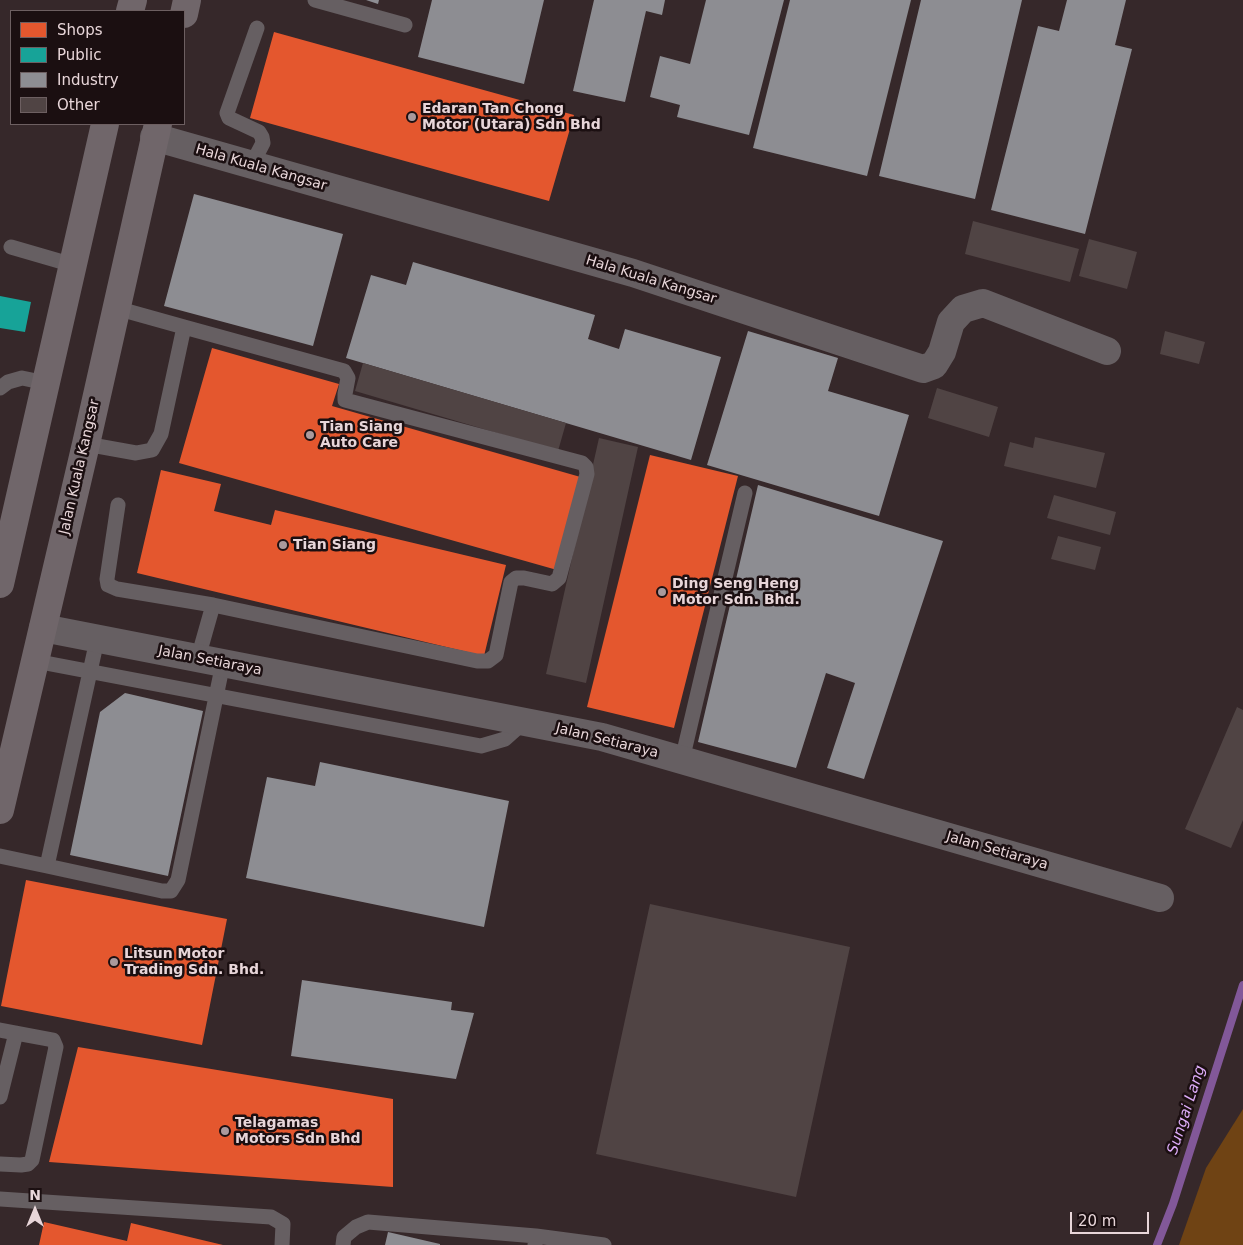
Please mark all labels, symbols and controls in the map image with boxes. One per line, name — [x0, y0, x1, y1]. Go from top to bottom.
legend — [10, 10, 185, 125]
text: Shops — [57, 21, 103, 39]
text: Public — [57, 46, 101, 64]
text: Industry — [57, 71, 119, 89]
text: Other — [57, 96, 100, 114]
place label: Edaran Tan Chong Motor (Utara) Sdn Bhd — [422, 101, 601, 134]
marker: Edaran Tan Chong Motor (Utara) Sdn Bhd — [406, 111, 418, 123]
street label: Hala Kuala Kangsar — [193, 141, 329, 195]
street label: Hala Kuala Kangsar — [584, 252, 718, 308]
street label: Jalan Kuala Kangsar — [56, 398, 104, 536]
place label: Tian Siang Auto Care — [320, 419, 403, 452]
marker: Tian Siang Auto Care — [304, 429, 316, 441]
place label: Tian Siang — [293, 537, 376, 553]
marker: Tian Siang — [277, 539, 289, 551]
place label: Ding Seng Heng Motor Sdn. Bhd. — [672, 576, 800, 608]
marker: Ding Seng Heng Motor Sdn. Bhd. — [656, 586, 668, 598]
street label: Jalan Setiaraya — [157, 643, 263, 679]
street label: Jalan Setiaraya — [554, 720, 660, 762]
street label: Jalan Setiaraya — [944, 828, 1050, 874]
place label: Litsun Motor Trading Sdn. Bhd. — [124, 946, 264, 979]
marker: Litsun Motor Trading Sdn. Bhd. — [108, 956, 120, 968]
water label: Sungai Lang — [1164, 1063, 1210, 1157]
place label: Telagamas Motors Sdn Bhd — [235, 1115, 361, 1148]
marker: Telagamas Motors Sdn Bhd — [219, 1125, 231, 1137]
north arrow — [10, 1185, 60, 1235]
text: N — [29, 1187, 41, 1203]
scale bar — [1073, 1202, 1152, 1234]
text: 20 m — [1078, 1212, 1116, 1230]

